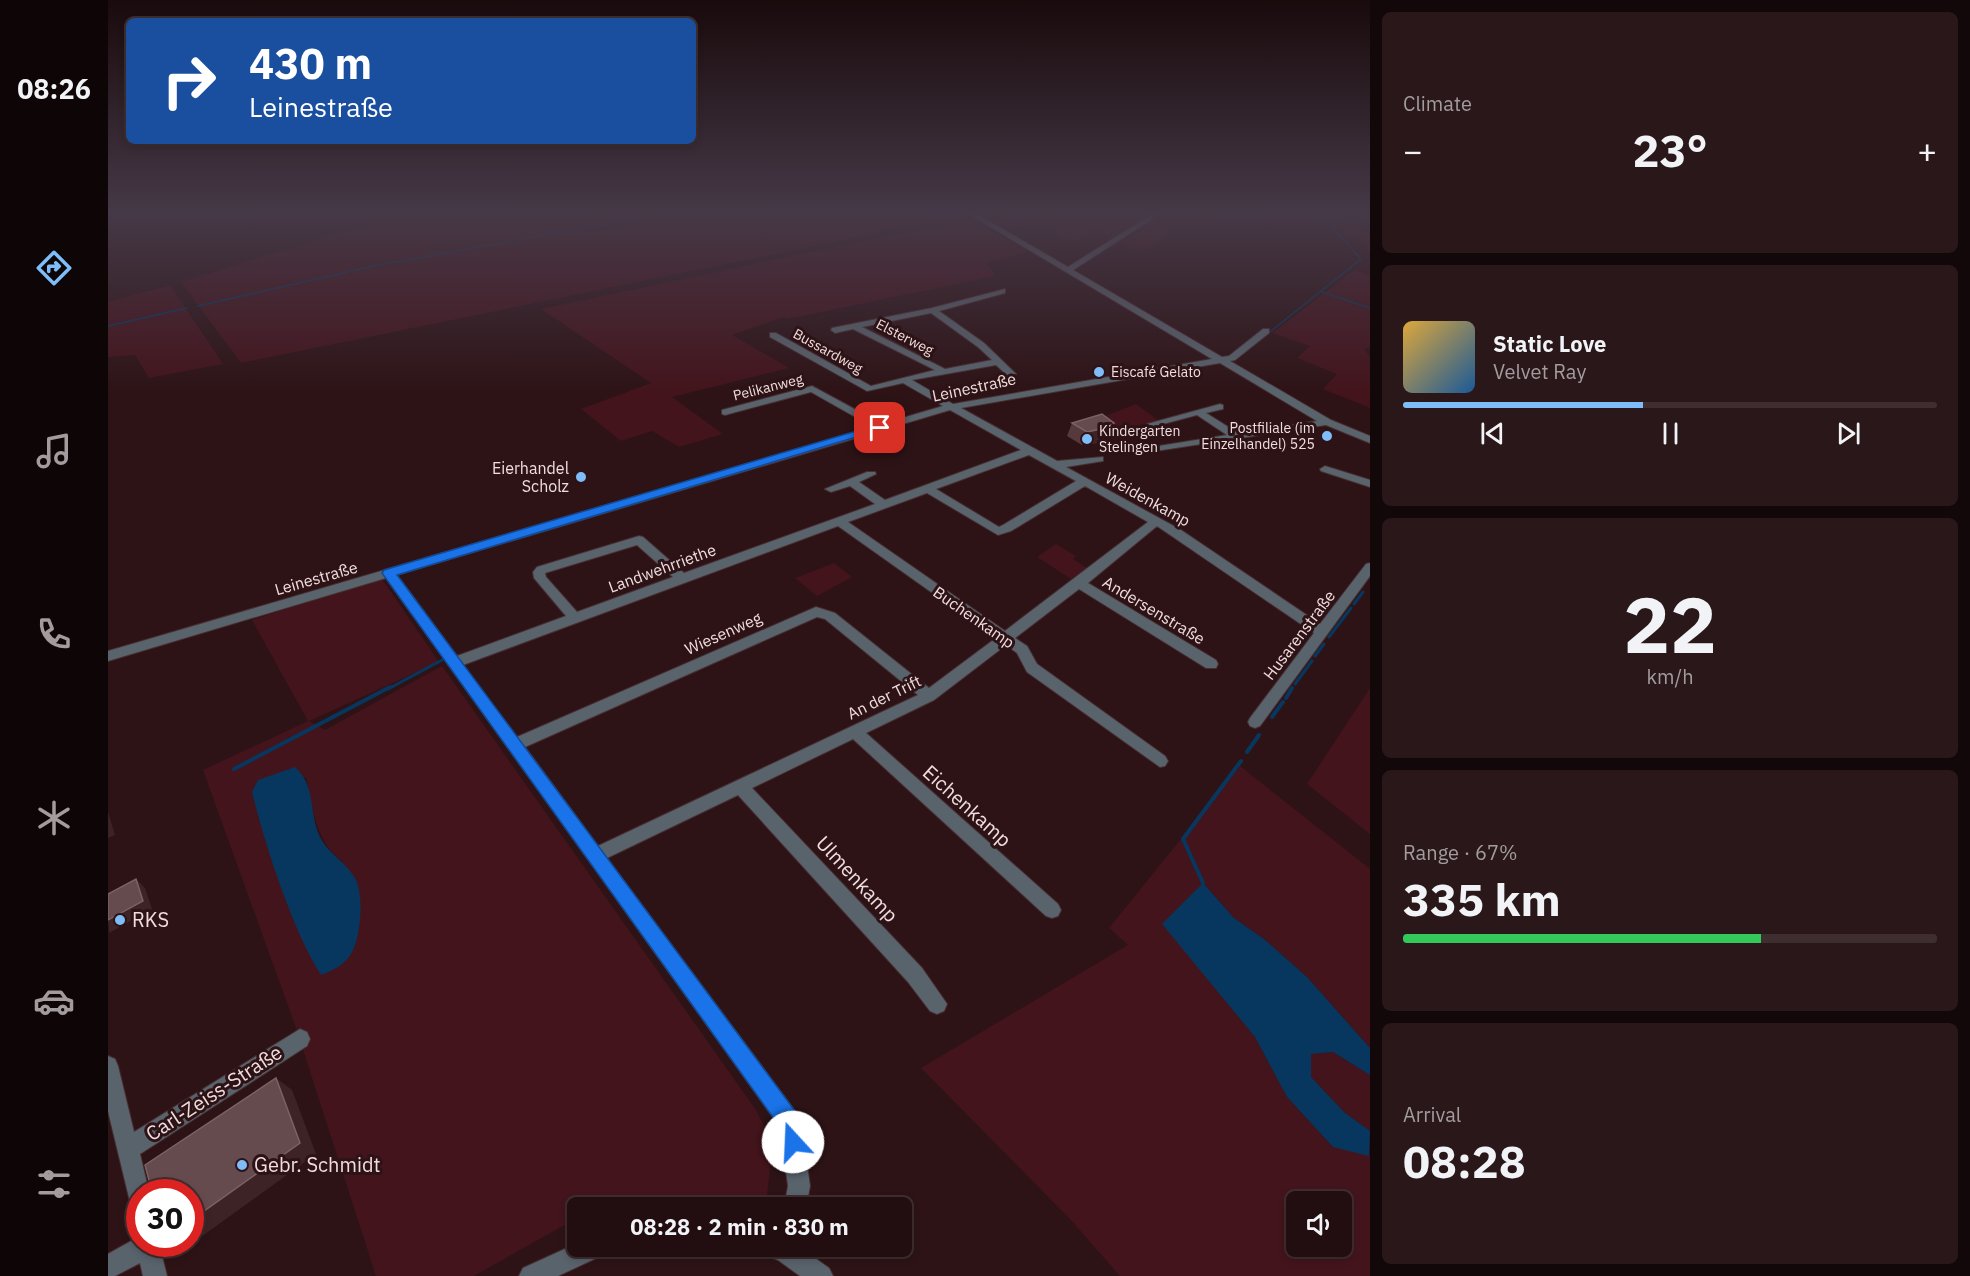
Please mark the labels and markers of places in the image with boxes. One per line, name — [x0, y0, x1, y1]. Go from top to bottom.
place label: Eiscafé Gelato — [1111, 363, 1201, 381]
marker: Eiscafé Gelato — [1092, 365, 1106, 379]
pin — [854, 402, 905, 453]
place label: Postfiliale (im Einzelhandel) 525 — [1201, 419, 1315, 453]
place label: Kindergarten Stelingen — [1099, 422, 1180, 456]
marker: Postfiliale (im Einzelhandel) 525 — [1320, 429, 1334, 443]
marker: Kindergarten Stelingen — [1080, 432, 1094, 446]
place label: Eierhandel Scholz — [492, 458, 569, 496]
marker: Eierhandel Scholz — [574, 470, 588, 484]
place label: RKS — [132, 906, 169, 933]
marker: RKS — [113, 913, 127, 927]
place label: Gebr. Schmidt — [254, 1151, 381, 1178]
marker: Gebr. Schmidt — [235, 1158, 249, 1172]

